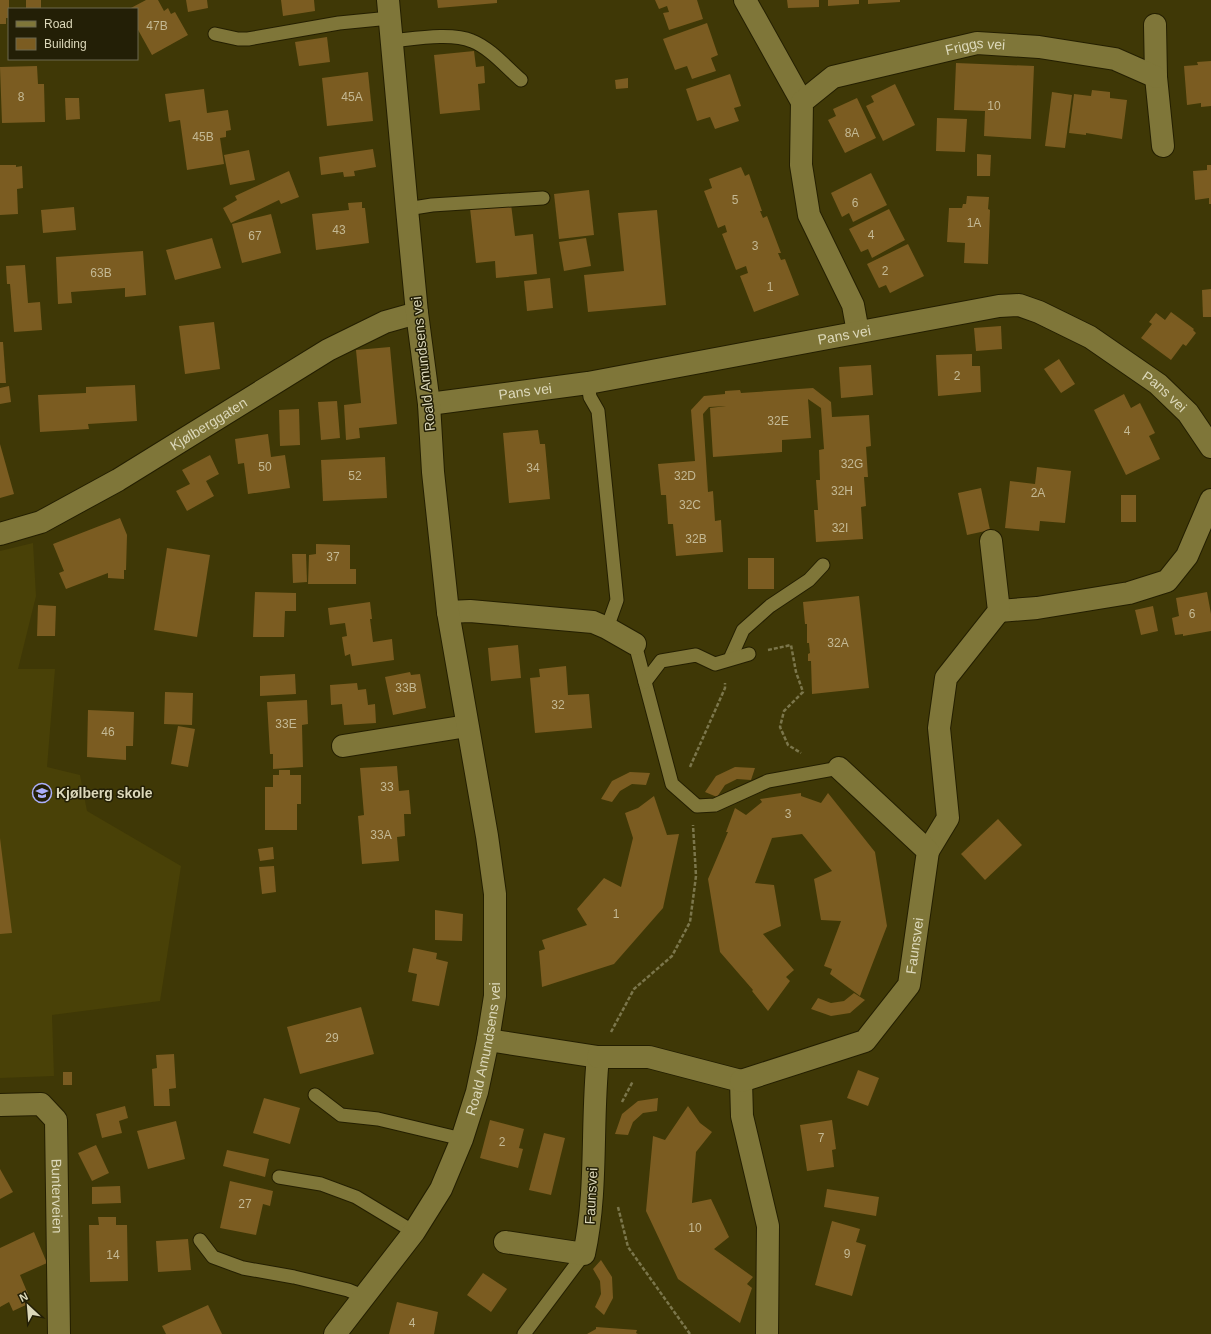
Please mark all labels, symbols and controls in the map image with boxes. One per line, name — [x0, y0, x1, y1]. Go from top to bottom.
legend — [8, 8, 138, 60]
text: Road — [44, 17, 73, 31]
house number: 47B — [146, 19, 168, 33]
street label: Friggs vei — [944, 35, 1006, 58]
text: Building — [44, 37, 87, 51]
house number: 8 — [18, 90, 25, 104]
house number: 45A — [341, 90, 363, 104]
house number: 10 — [987, 99, 1001, 113]
house number: 8A — [845, 126, 859, 140]
house number: 45B — [192, 130, 214, 144]
house number: 5 — [732, 193, 739, 207]
house number: 6 — [852, 196, 859, 210]
house number: 1A — [967, 216, 981, 230]
house number: 43 — [332, 223, 346, 237]
house number: 4 — [868, 228, 875, 242]
house number: 67 — [248, 229, 262, 243]
house number: 3 — [752, 239, 759, 253]
house number: 2 — [882, 264, 889, 278]
house number: 63B — [90, 266, 112, 280]
house number: 1 — [767, 280, 774, 294]
street label: Roald Amundsens vei — [408, 296, 438, 432]
street label: Pans vei — [816, 322, 872, 348]
street label: Pans vei — [1139, 368, 1190, 415]
house number: 2 — [954, 369, 961, 383]
street label: Pans vei — [497, 380, 553, 403]
street label: Kjølberggaten — [167, 394, 250, 454]
house number: 32E — [767, 414, 789, 428]
house number: 4 — [1124, 424, 1131, 438]
house number: 32G — [841, 457, 863, 471]
house number: 50 — [258, 460, 272, 474]
house number: 34 — [526, 461, 540, 475]
house number: 52 — [348, 469, 362, 483]
house number: 32D — [674, 469, 696, 483]
house number: 32H — [831, 484, 853, 498]
house number: 2A — [1031, 486, 1045, 500]
house number: 32C — [679, 498, 701, 512]
house number: 32I — [832, 521, 848, 535]
house number: 32B — [685, 532, 707, 546]
house number: 37 — [326, 550, 340, 564]
house number: 6 — [1189, 607, 1196, 621]
house number: 32A — [827, 636, 849, 650]
house number: 33B — [395, 681, 417, 695]
house number: 32 — [551, 698, 565, 712]
house number: 33E — [275, 717, 297, 731]
house number: 46 — [101, 725, 115, 739]
house number: 33 — [380, 780, 394, 794]
school or university icon: Kjølberg skole — [31, 782, 53, 804]
place label: Kjølberg skole — [56, 785, 153, 801]
house number: 3 — [785, 807, 792, 821]
house number: 33A — [370, 828, 392, 842]
house number: 1 — [613, 907, 620, 921]
street label: Faunsvei — [903, 917, 926, 975]
street label: Roald Amundsens vei — [462, 982, 503, 1117]
house number: 29 — [325, 1031, 339, 1045]
house number: 7 — [818, 1131, 825, 1145]
house number: 2 — [499, 1135, 506, 1149]
street label: Bunterveien — [49, 1159, 66, 1234]
street label: Faunsvei — [582, 1167, 600, 1225]
house number: 27 — [238, 1197, 252, 1211]
house number: 10 — [688, 1221, 702, 1235]
house number: 9 — [844, 1247, 851, 1261]
house number: 14 — [106, 1248, 120, 1262]
north arrow — [8, 1286, 48, 1326]
text: N — [17, 1290, 30, 1304]
house number: 4 — [409, 1316, 416, 1330]

